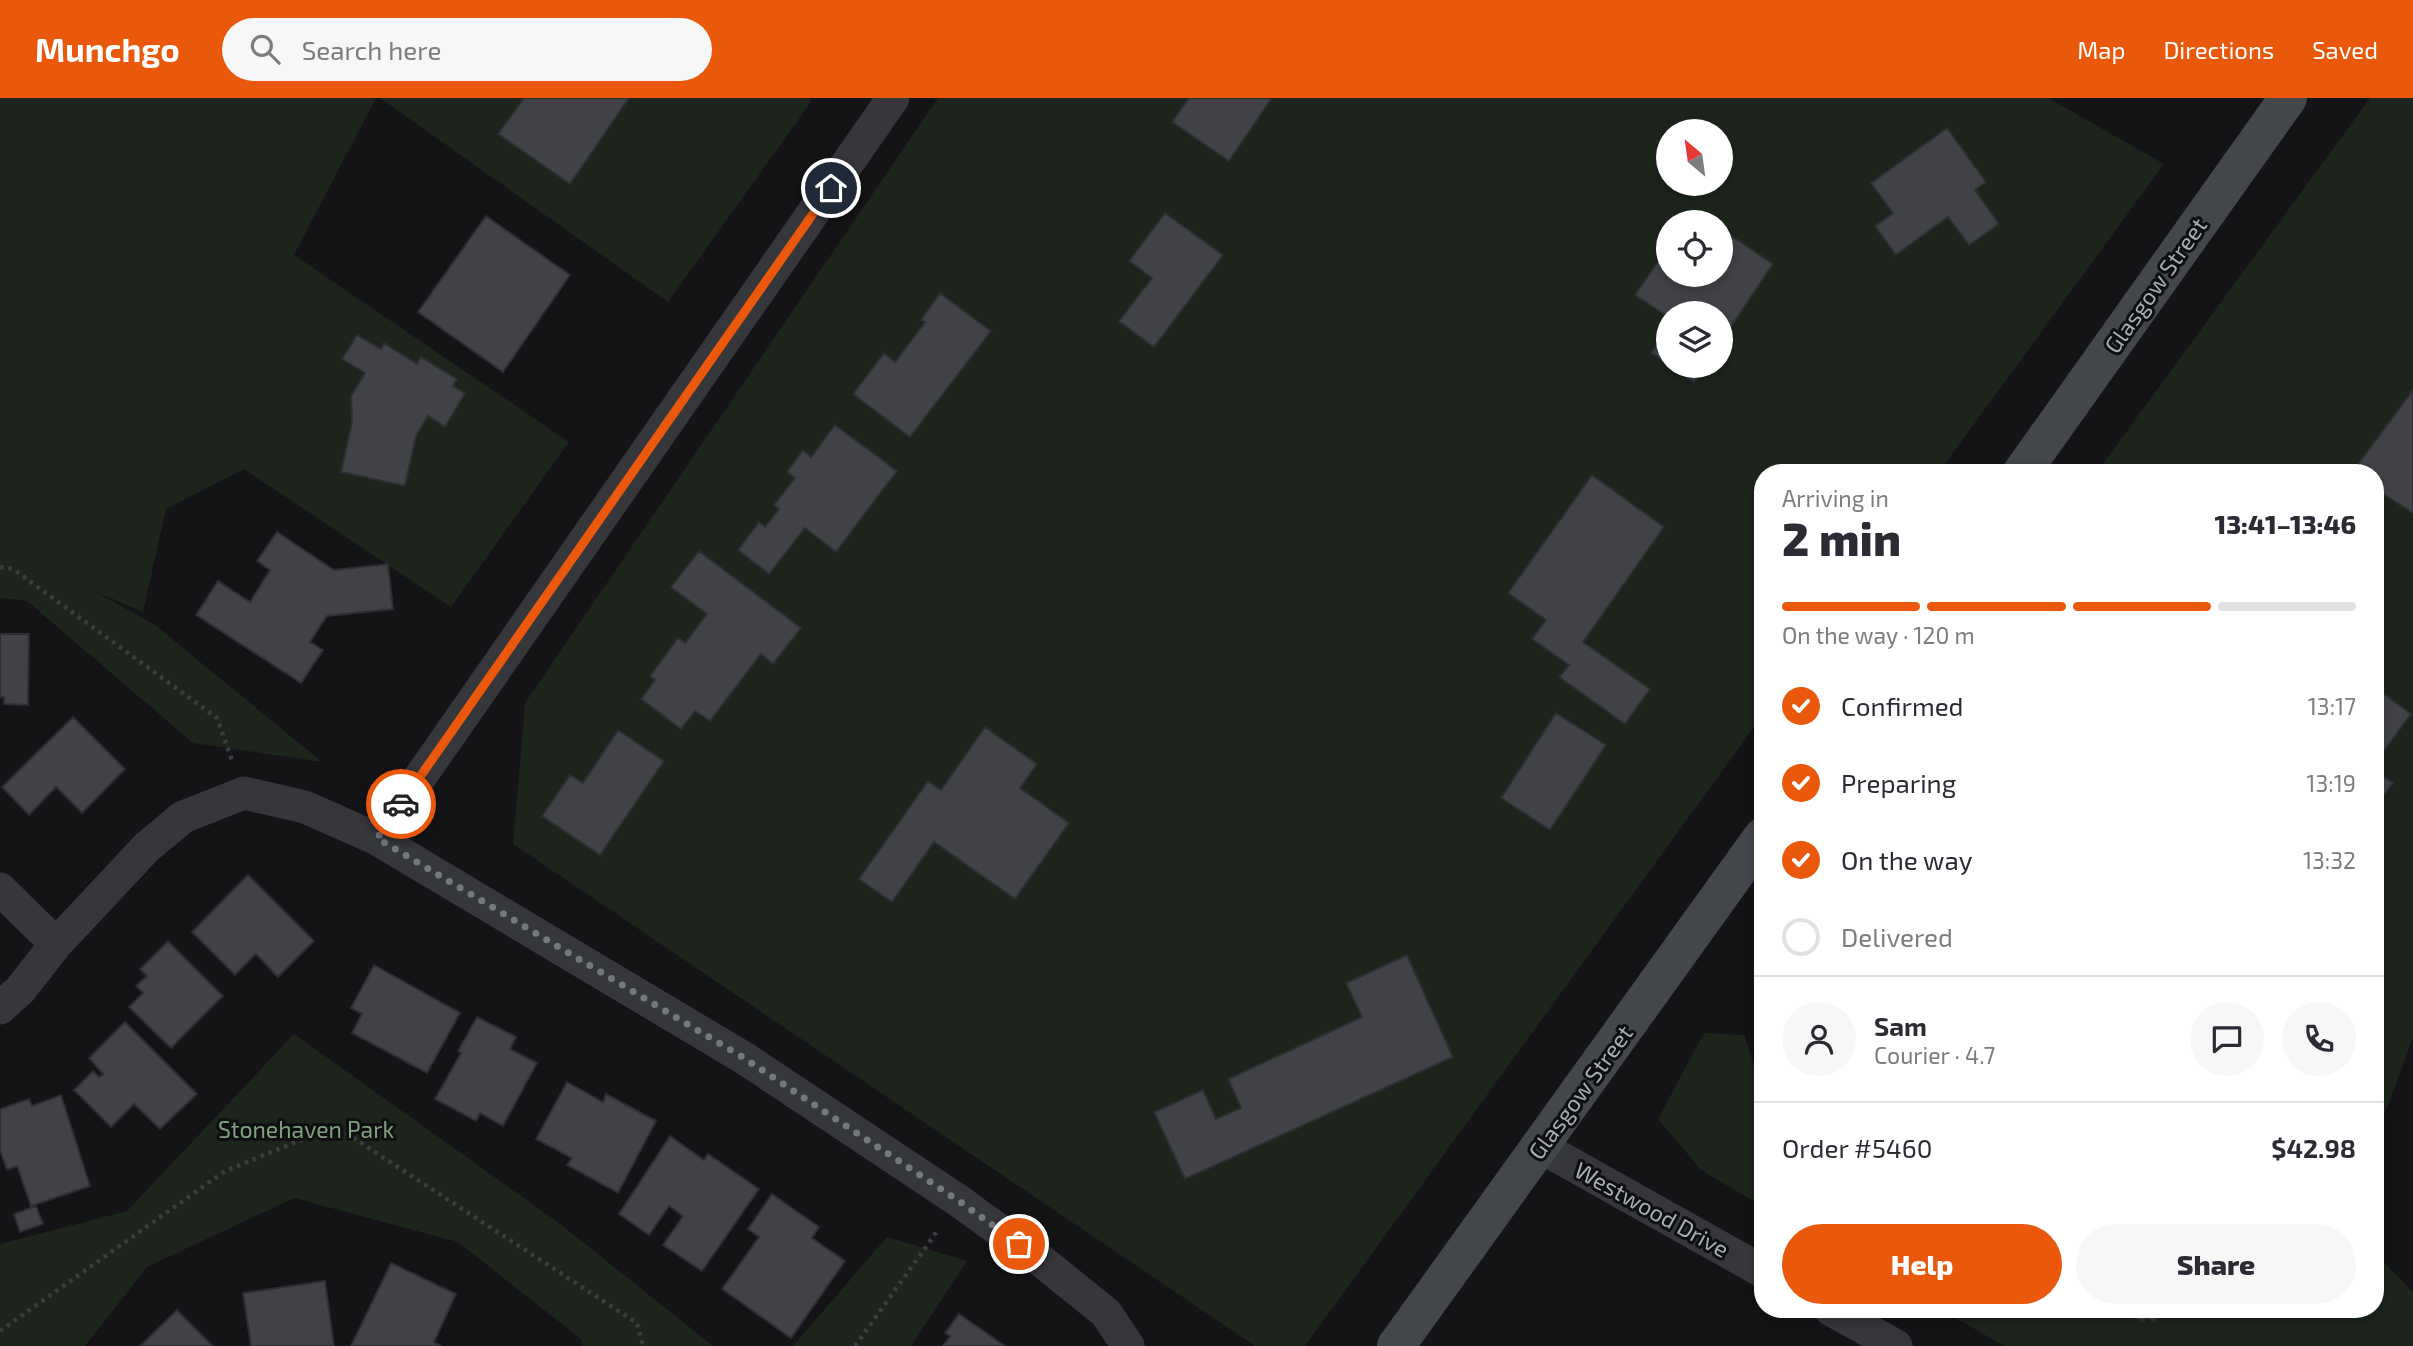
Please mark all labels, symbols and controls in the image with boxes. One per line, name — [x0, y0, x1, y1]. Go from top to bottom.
search box — [222, 18, 712, 81]
text: Munchgo — [35, 29, 180, 69]
icon: search — [246, 30, 284, 68]
text: Search here — [302, 34, 441, 65]
text: Map — [2077, 35, 2125, 64]
text: Directions — [2163, 35, 2274, 64]
text: Saved — [2312, 35, 2378, 64]
north arrow — [1656, 119, 1732, 196]
map controls — [1656, 119, 1733, 378]
pin — [801, 158, 861, 218]
icon: home — [812, 169, 850, 207]
button: locate — [1656, 210, 1733, 287]
street label: Glasgow Street — [2098, 212, 2212, 358]
button: layers — [1656, 301, 1733, 378]
text: Arriving in — [1782, 484, 1889, 512]
text: 13:41–13:46 — [2214, 508, 2356, 539]
text: 2 min — [1782, 510, 1901, 565]
text: On the way · 120 m — [1782, 621, 1975, 649]
icon: check — [1782, 687, 1820, 725]
text: Confirmed — [1841, 690, 1964, 721]
text: 13:17 — [2308, 692, 2356, 720]
icon: check — [1782, 764, 1820, 802]
text: Preparing — [1841, 767, 1956, 798]
courier — [366, 769, 436, 839]
text: 13:19 — [2306, 769, 2356, 797]
icon: car — [382, 785, 420, 823]
icon: check — [1782, 841, 1820, 879]
text: On the way — [1841, 844, 1972, 875]
text: 13:32 — [2303, 846, 2356, 874]
text: Delivered — [1841, 921, 1953, 952]
button: person — [1782, 1002, 1856, 1076]
button: chat — [2190, 1002, 2264, 1076]
button: phone — [2282, 1002, 2356, 1076]
text: Sam — [1874, 1010, 1927, 1041]
street label: Glasgow Street — [1522, 1019, 1638, 1164]
text: Courier · 4.7 — [1874, 1041, 1995, 1069]
park label: Stonehaven Park — [218, 1115, 394, 1143]
text: Order #5460 — [1782, 1132, 1932, 1163]
text: $42.98 — [2271, 1132, 2356, 1163]
street label: Westwood Drive — [1570, 1155, 1734, 1263]
pin — [989, 1214, 1049, 1274]
button: Help — [1782, 1224, 2062, 1304]
button: Share — [2076, 1224, 2356, 1304]
icon: bag — [1000, 1225, 1038, 1263]

